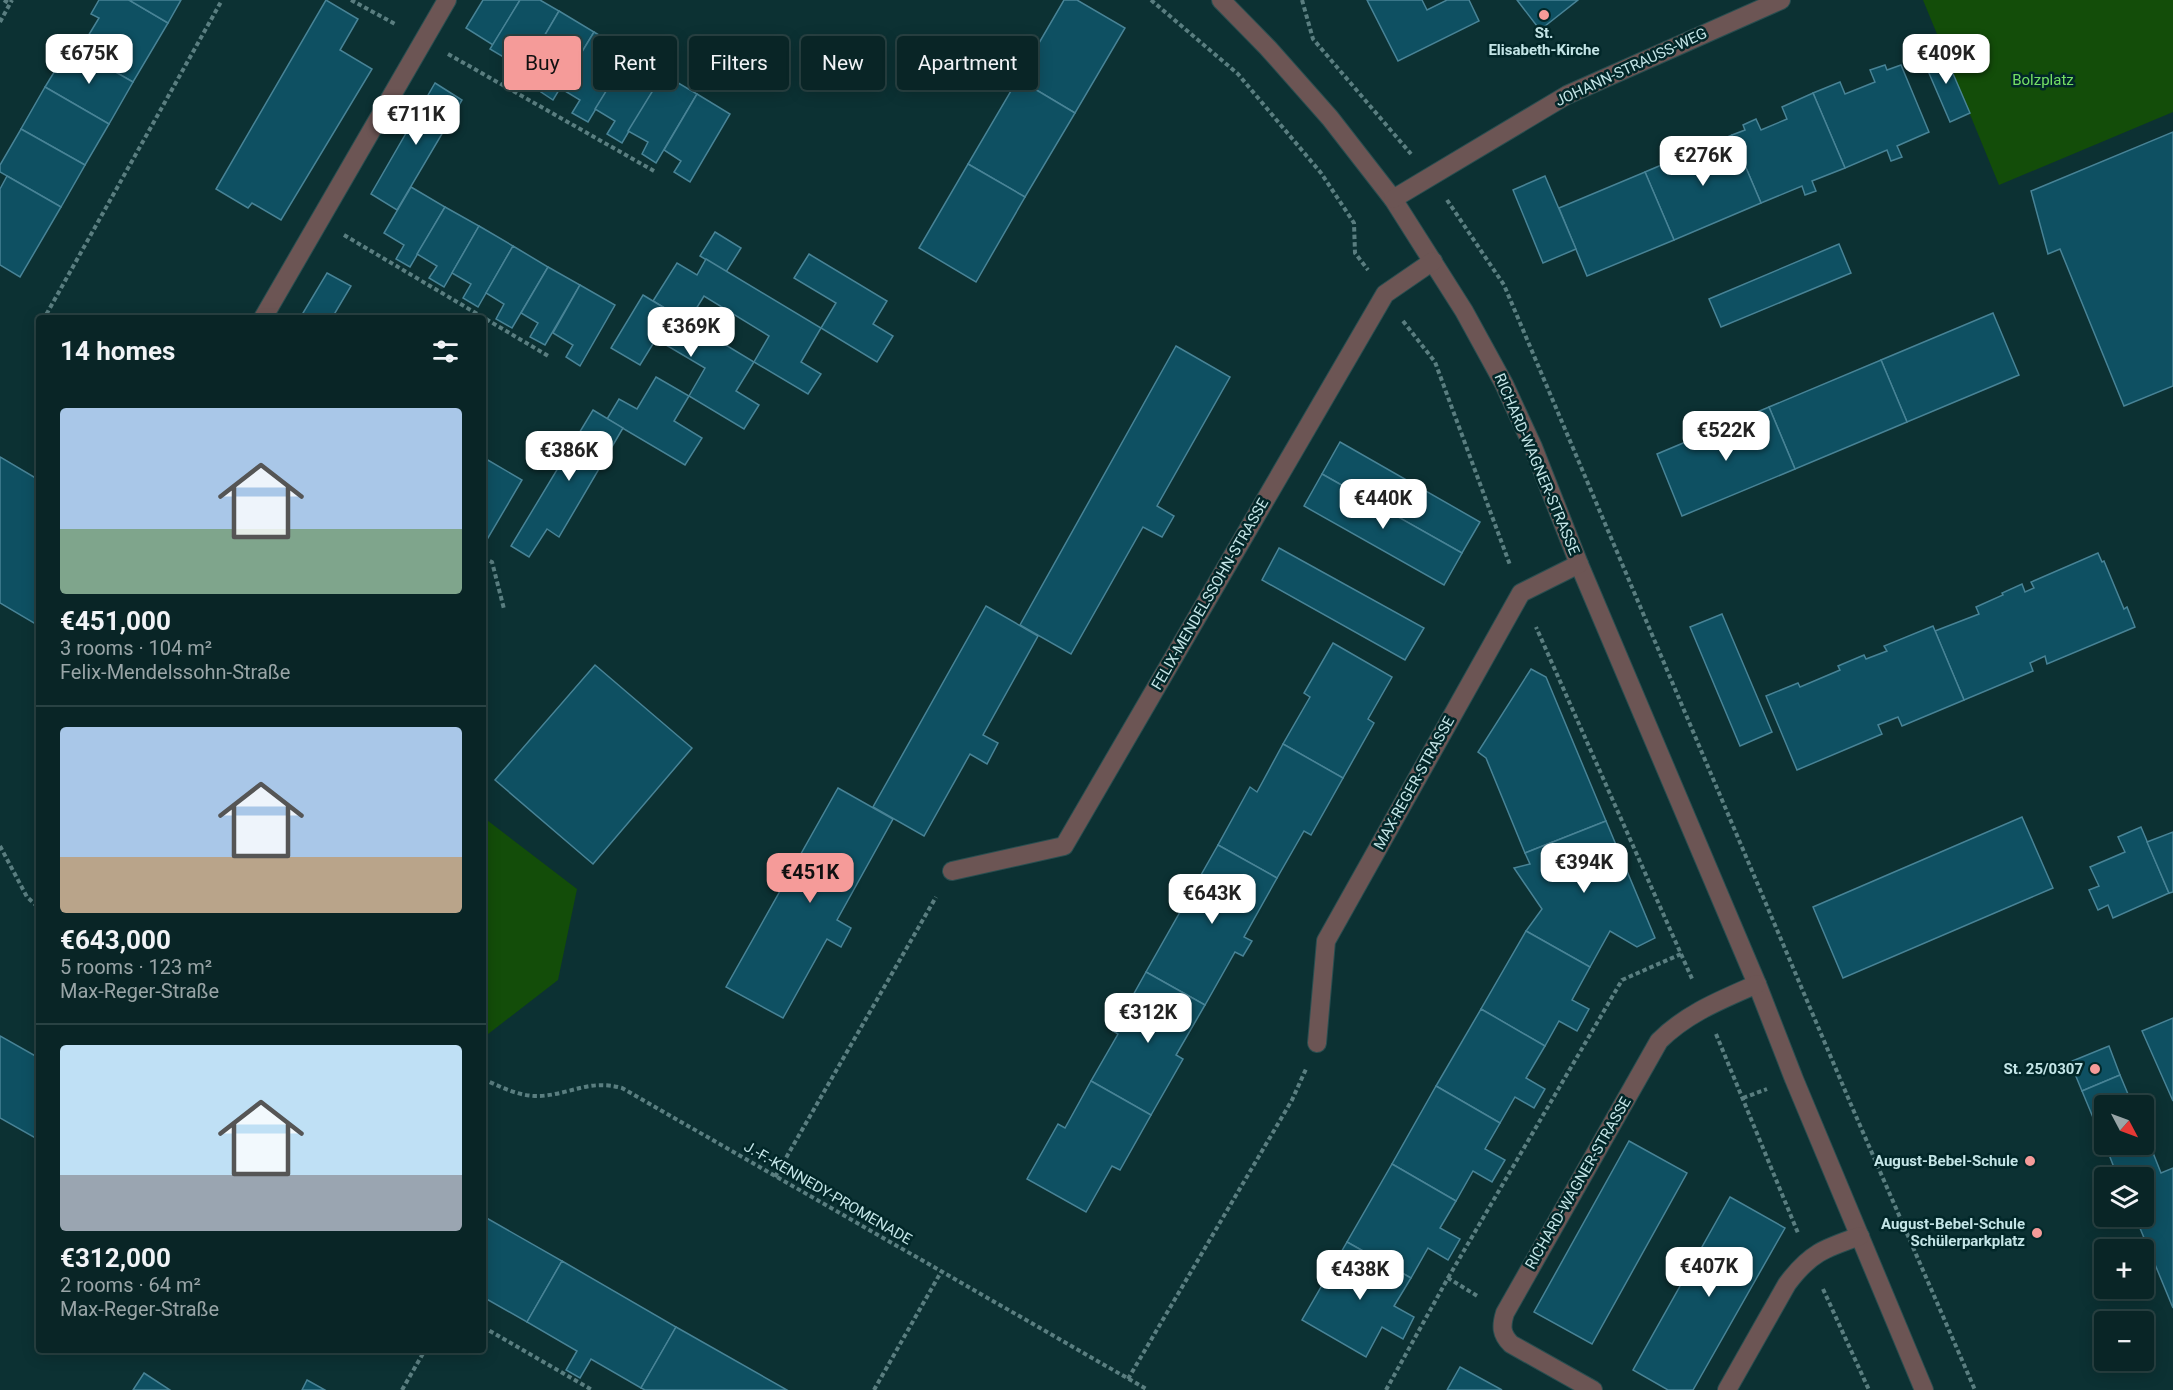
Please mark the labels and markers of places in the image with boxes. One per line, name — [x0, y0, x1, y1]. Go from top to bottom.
marker: St. Elisabeth-Kirche — [1537, 8, 1551, 22]
place label: St. Elisabeth-Kirche — [1488, 24, 1600, 59]
pin: €675K — [47, 34, 131, 85]
pin: €409K — [1904, 34, 1988, 85]
pin: €711K — [374, 95, 458, 146]
pin: €276K — [1661, 136, 1745, 187]
pin: €369K — [649, 307, 733, 358]
pin: €522K — [1684, 411, 1768, 462]
pin: €386K — [527, 431, 611, 482]
pin: €440K — [1341, 479, 1425, 530]
pin: €394K — [1542, 843, 1626, 894]
pin: €451K — [768, 853, 852, 904]
pin: €643K — [1170, 874, 1254, 925]
pin: €312K — [1106, 993, 1190, 1044]
place label: St. 25/0307 — [2003, 1060, 2083, 1078]
marker: St. 25/0307 — [2088, 1062, 2102, 1076]
place label: August-Bebel-Schule — [1874, 1152, 2018, 1170]
marker: August-Bebel-Schule — [2023, 1154, 2037, 1168]
place label: August-Bebel-Schule Schülerparkplatz — [1881, 1215, 2025, 1250]
marker: August-Bebel-Schule Schülerparkplatz — [2030, 1226, 2044, 1240]
pin: €407K — [1667, 1247, 1751, 1298]
pin: €438K — [1318, 1250, 1402, 1301]

